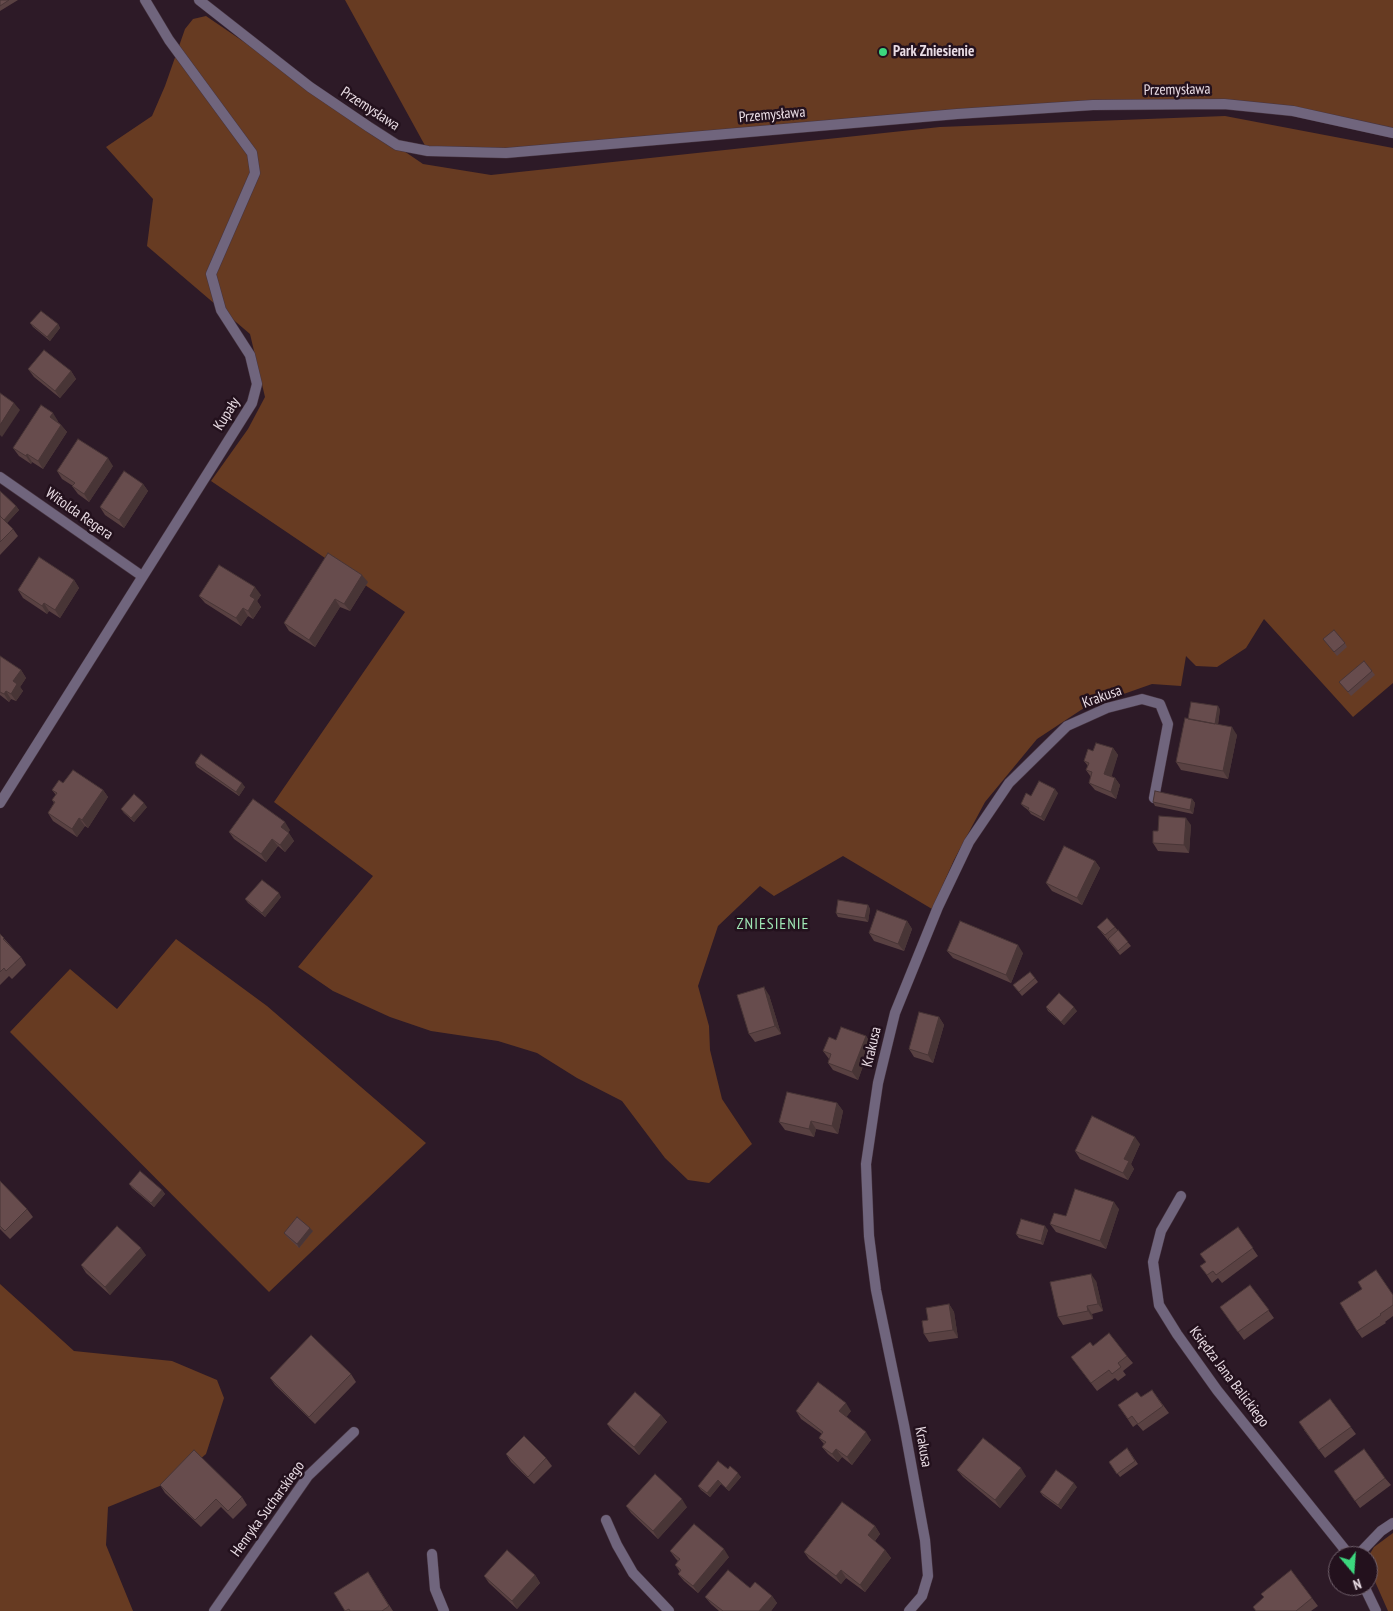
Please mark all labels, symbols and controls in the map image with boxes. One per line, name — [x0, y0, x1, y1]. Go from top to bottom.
place label: Park Zniesienie — [893, 43, 974, 61]
marker: Park Zniesienie — [877, 46, 889, 58]
street label: Przemysława — [1143, 80, 1211, 100]
street label: Przemysława — [337, 83, 403, 135]
street label: Przemysława — [738, 103, 806, 127]
street label: Kupały — [210, 394, 244, 434]
street label: Witolda Regera — [42, 484, 116, 544]
street label: Krakusa — [1080, 682, 1124, 712]
district label: ZNIESIENIE — [735, 914, 811, 934]
street label: Krakusa — [859, 1025, 885, 1069]
street label: Księdza Jana Balickiego — [1185, 1323, 1273, 1431]
street label: Krakusa — [911, 1425, 935, 1469]
street label: Henryka Sucharskiego — [227, 1458, 309, 1560]
north arrow — [1328, 1546, 1378, 1596]
text: N — [1351, 1575, 1364, 1594]

